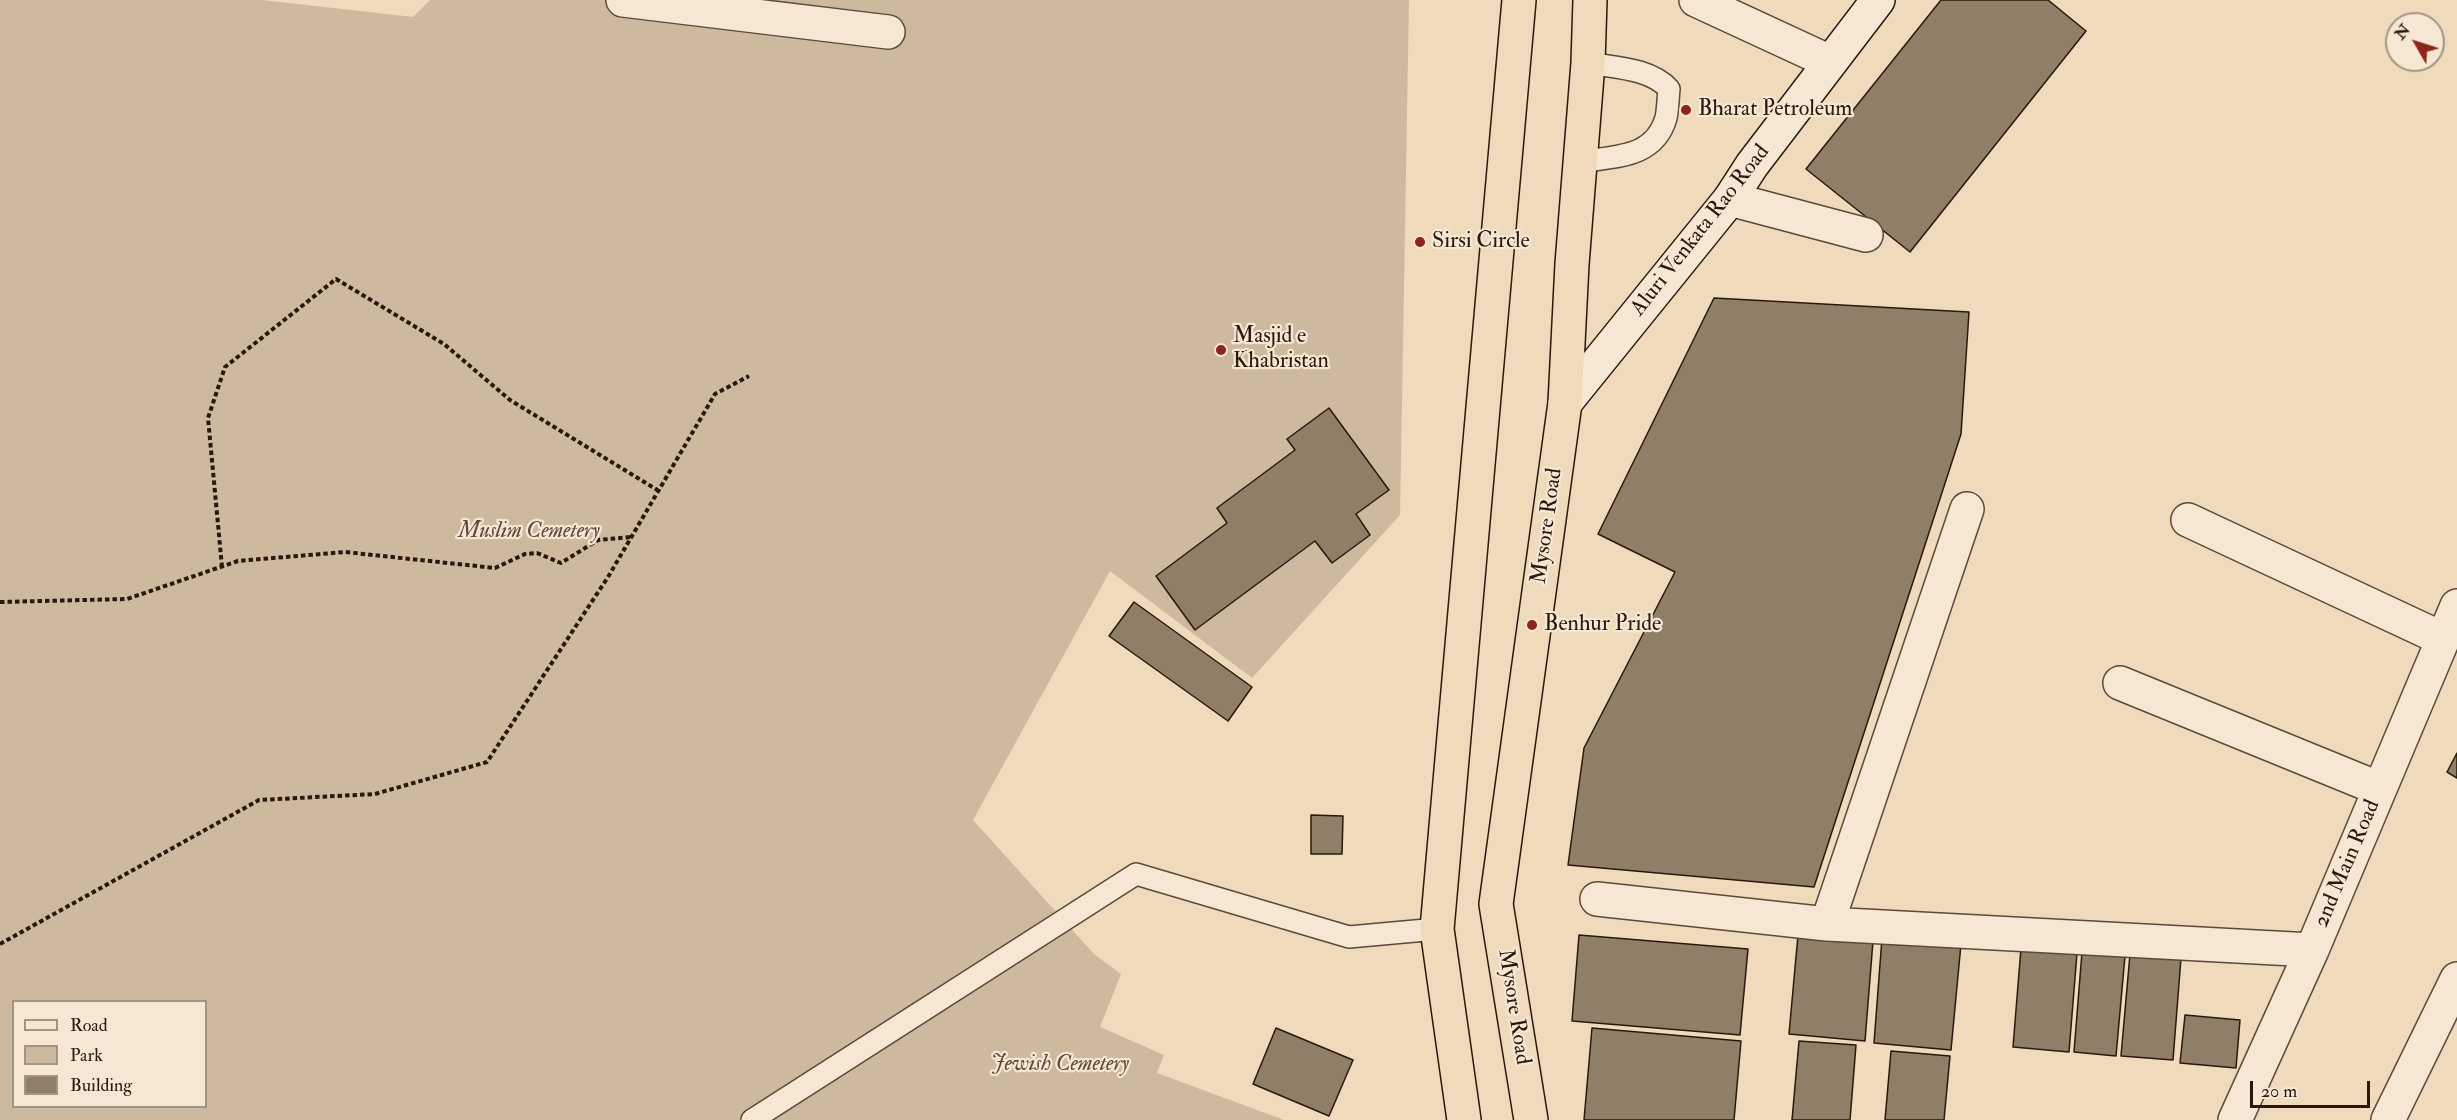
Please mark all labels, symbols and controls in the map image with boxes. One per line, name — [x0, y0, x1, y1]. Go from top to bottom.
north arrow — [2385, 12, 2445, 72]
text: N — [2390, 20, 2415, 44]
place label: Bharat Petroleum — [1698, 97, 1852, 123]
marker: Bharat Petroleum — [1679, 103, 1693, 117]
street label: Aluri Venkata Rao Road — [1626, 140, 1776, 322]
place label: Sirsi Circle — [1432, 229, 1530, 255]
marker: Sirsi Circle — [1413, 235, 1427, 249]
place label: Masjid e Khabristan — [1233, 324, 1329, 376]
marker: Masjid e Khabristan — [1214, 343, 1228, 357]
street label: Mysore Road — [1527, 466, 1569, 586]
park label: Muslim Cemetery — [458, 519, 600, 545]
place label: Benhur Pride — [1544, 612, 1661, 638]
marker: Benhur Pride — [1525, 618, 1539, 632]
street label: 2nd Main Road — [2309, 796, 2387, 932]
street label: Mysore Road — [1491, 947, 1535, 1067]
legend — [12, 1000, 207, 1108]
text: Road — [70, 1014, 108, 1037]
text: Park — [70, 1044, 103, 1067]
park label: Jewish Cemetery — [991, 1052, 1129, 1078]
scale bar — [2253, 1069, 2373, 1107]
text: Building — [70, 1074, 132, 1097]
text: 20 m — [2261, 1080, 2297, 1103]

